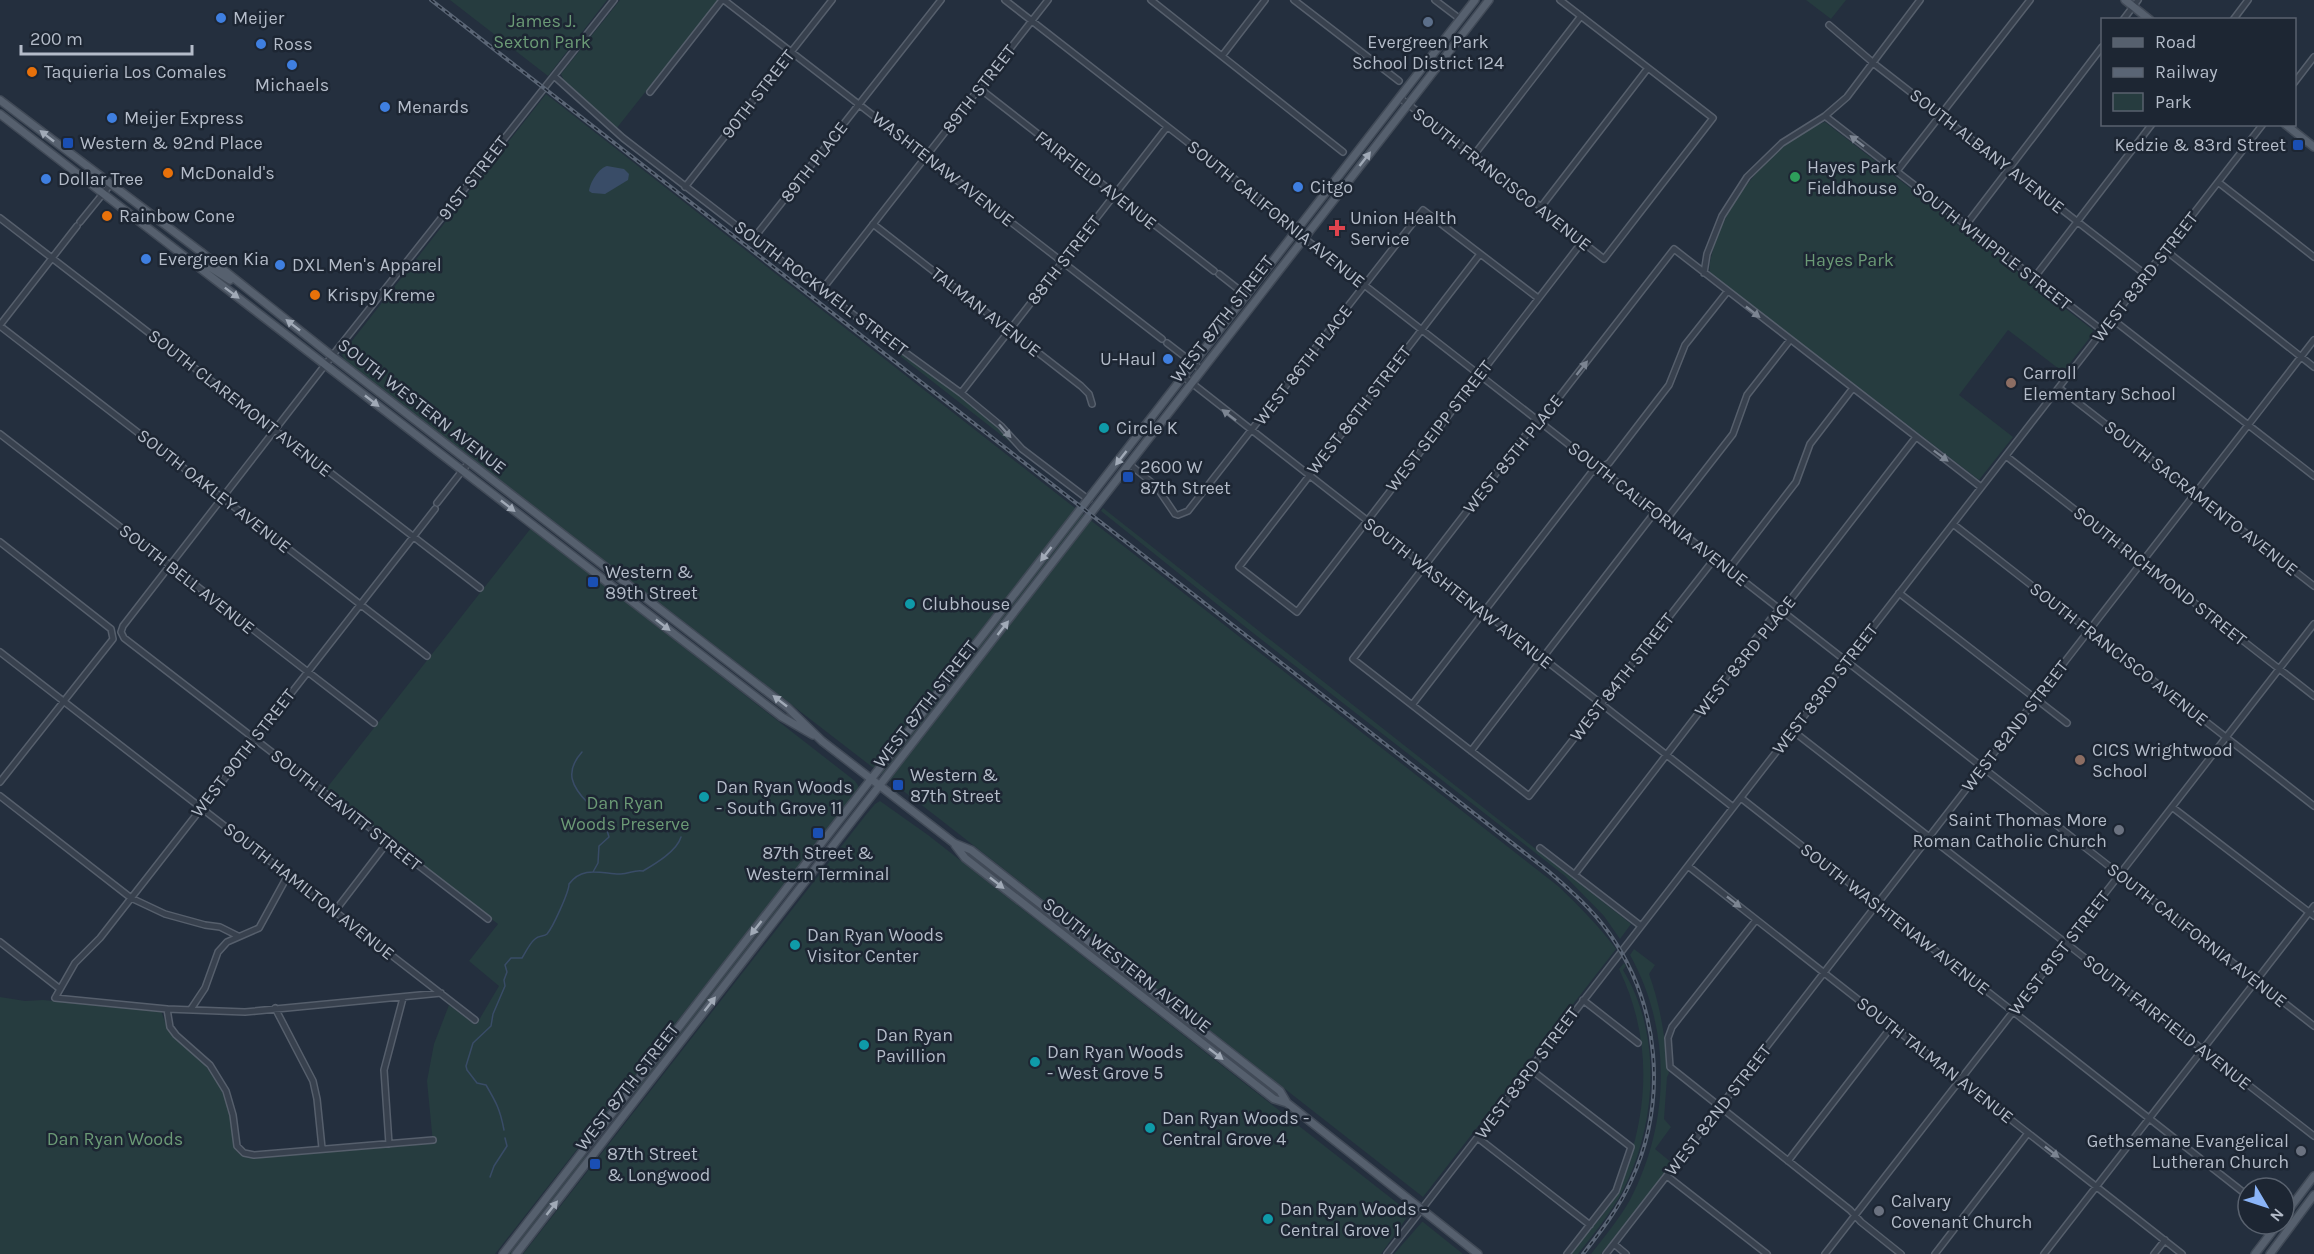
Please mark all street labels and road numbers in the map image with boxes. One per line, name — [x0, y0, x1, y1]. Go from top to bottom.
street label: 89TH STREET — [937, 40, 1021, 138]
street label: 90TH STREET — [717, 45, 799, 143]
street label: SOUTH ALBANY AVENUE — [1905, 84, 2069, 218]
street label: SOUTH FRANCISCO AVENUE — [1408, 102, 1596, 256]
street label: WASHTENAW AVENUE — [867, 107, 1019, 231]
street label: 89TH PLACE — [776, 117, 852, 207]
street label: FAIRFIELD AVENUE — [1031, 126, 1161, 234]
street label: 91ST STREET — [433, 132, 513, 224]
street label: SOUTH CALIFORNIA AVENUE — [1183, 135, 1369, 293]
street label: SOUTH WHIPPLE STREET — [1908, 177, 2076, 315]
street label: WEST 83RD STREET — [2087, 207, 2203, 347]
street label: 88TH STREET — [1022, 211, 1106, 309]
street label: SOUTH ROCKWELL STREET — [730, 216, 912, 360]
street label: WEST 87TH STREET — [1166, 251, 1278, 387]
street label: TALMAN AVENUE — [927, 262, 1045, 362]
street label: WEST 86TH PLACE — [1249, 300, 1357, 430]
street label: SOUTH CLAREMONT AVENUE — [144, 324, 336, 482]
street label: SOUTH WESTERN AVENUE — [333, 333, 511, 479]
street label: WEST 86TH STREET — [1302, 341, 1416, 479]
street label: WEST SEIPP STREET — [1381, 356, 1497, 496]
street label: WEST 85TH PLACE — [1458, 390, 1568, 518]
street label: SOUTH SACRAMENTO AVENUE — [2100, 415, 2302, 581]
street label: SOUTH OAKLEY AVENUE — [133, 424, 295, 558]
street label: SOUTH CALIFORNIA AVENUE — [1563, 437, 1753, 591]
street label: SOUTH RICHMOND STREET — [2069, 501, 2251, 651]
street label: SOUTH WASHTENAW AVENUE — [1359, 512, 1557, 674]
street label: SOUTH BELL AVENUE — [115, 519, 259, 639]
street label: SOUTH FRANCISCO AVENUE — [2025, 577, 2213, 731]
street label: WEST 83RD PLACE — [1690, 591, 1800, 721]
street label: WEST 84TH STREET — [1565, 608, 1679, 746]
street label: WEST 83RD STREET — [1767, 619, 1883, 759]
street label: WEST 87TH STREET — [869, 636, 981, 772]
street label: WEST 82ND STREET — [1957, 656, 2073, 796]
street label: WEST 90TH STREET — [186, 684, 300, 822]
street label: SOUTH LEAVITT STREET — [266, 744, 426, 876]
street label: SOUTH HAMILTON AVENUE — [219, 817, 399, 965]
street label: SOUTH WASHTENAW AVENUE — [1796, 838, 1994, 1000]
street label: SOUTH CALIFORNIA AVENUE — [2102, 858, 2292, 1012]
street label: WEST 81ST STREET — [2004, 886, 2114, 1020]
street label: SOUTH WESTERN AVENUE — [1038, 892, 1216, 1038]
street label: SOUTH FAIRFIELD AVENUE — [2078, 949, 2256, 1095]
street label: SOUTH TALMAN AVENUE — [1852, 992, 2018, 1128]
street label: WEST 83RD STREET — [1470, 1003, 1584, 1143]
street label: WEST 87TH STREET — [571, 1019, 683, 1155]
street label: WEST 82ND STREET — [1660, 1040, 1776, 1180]

